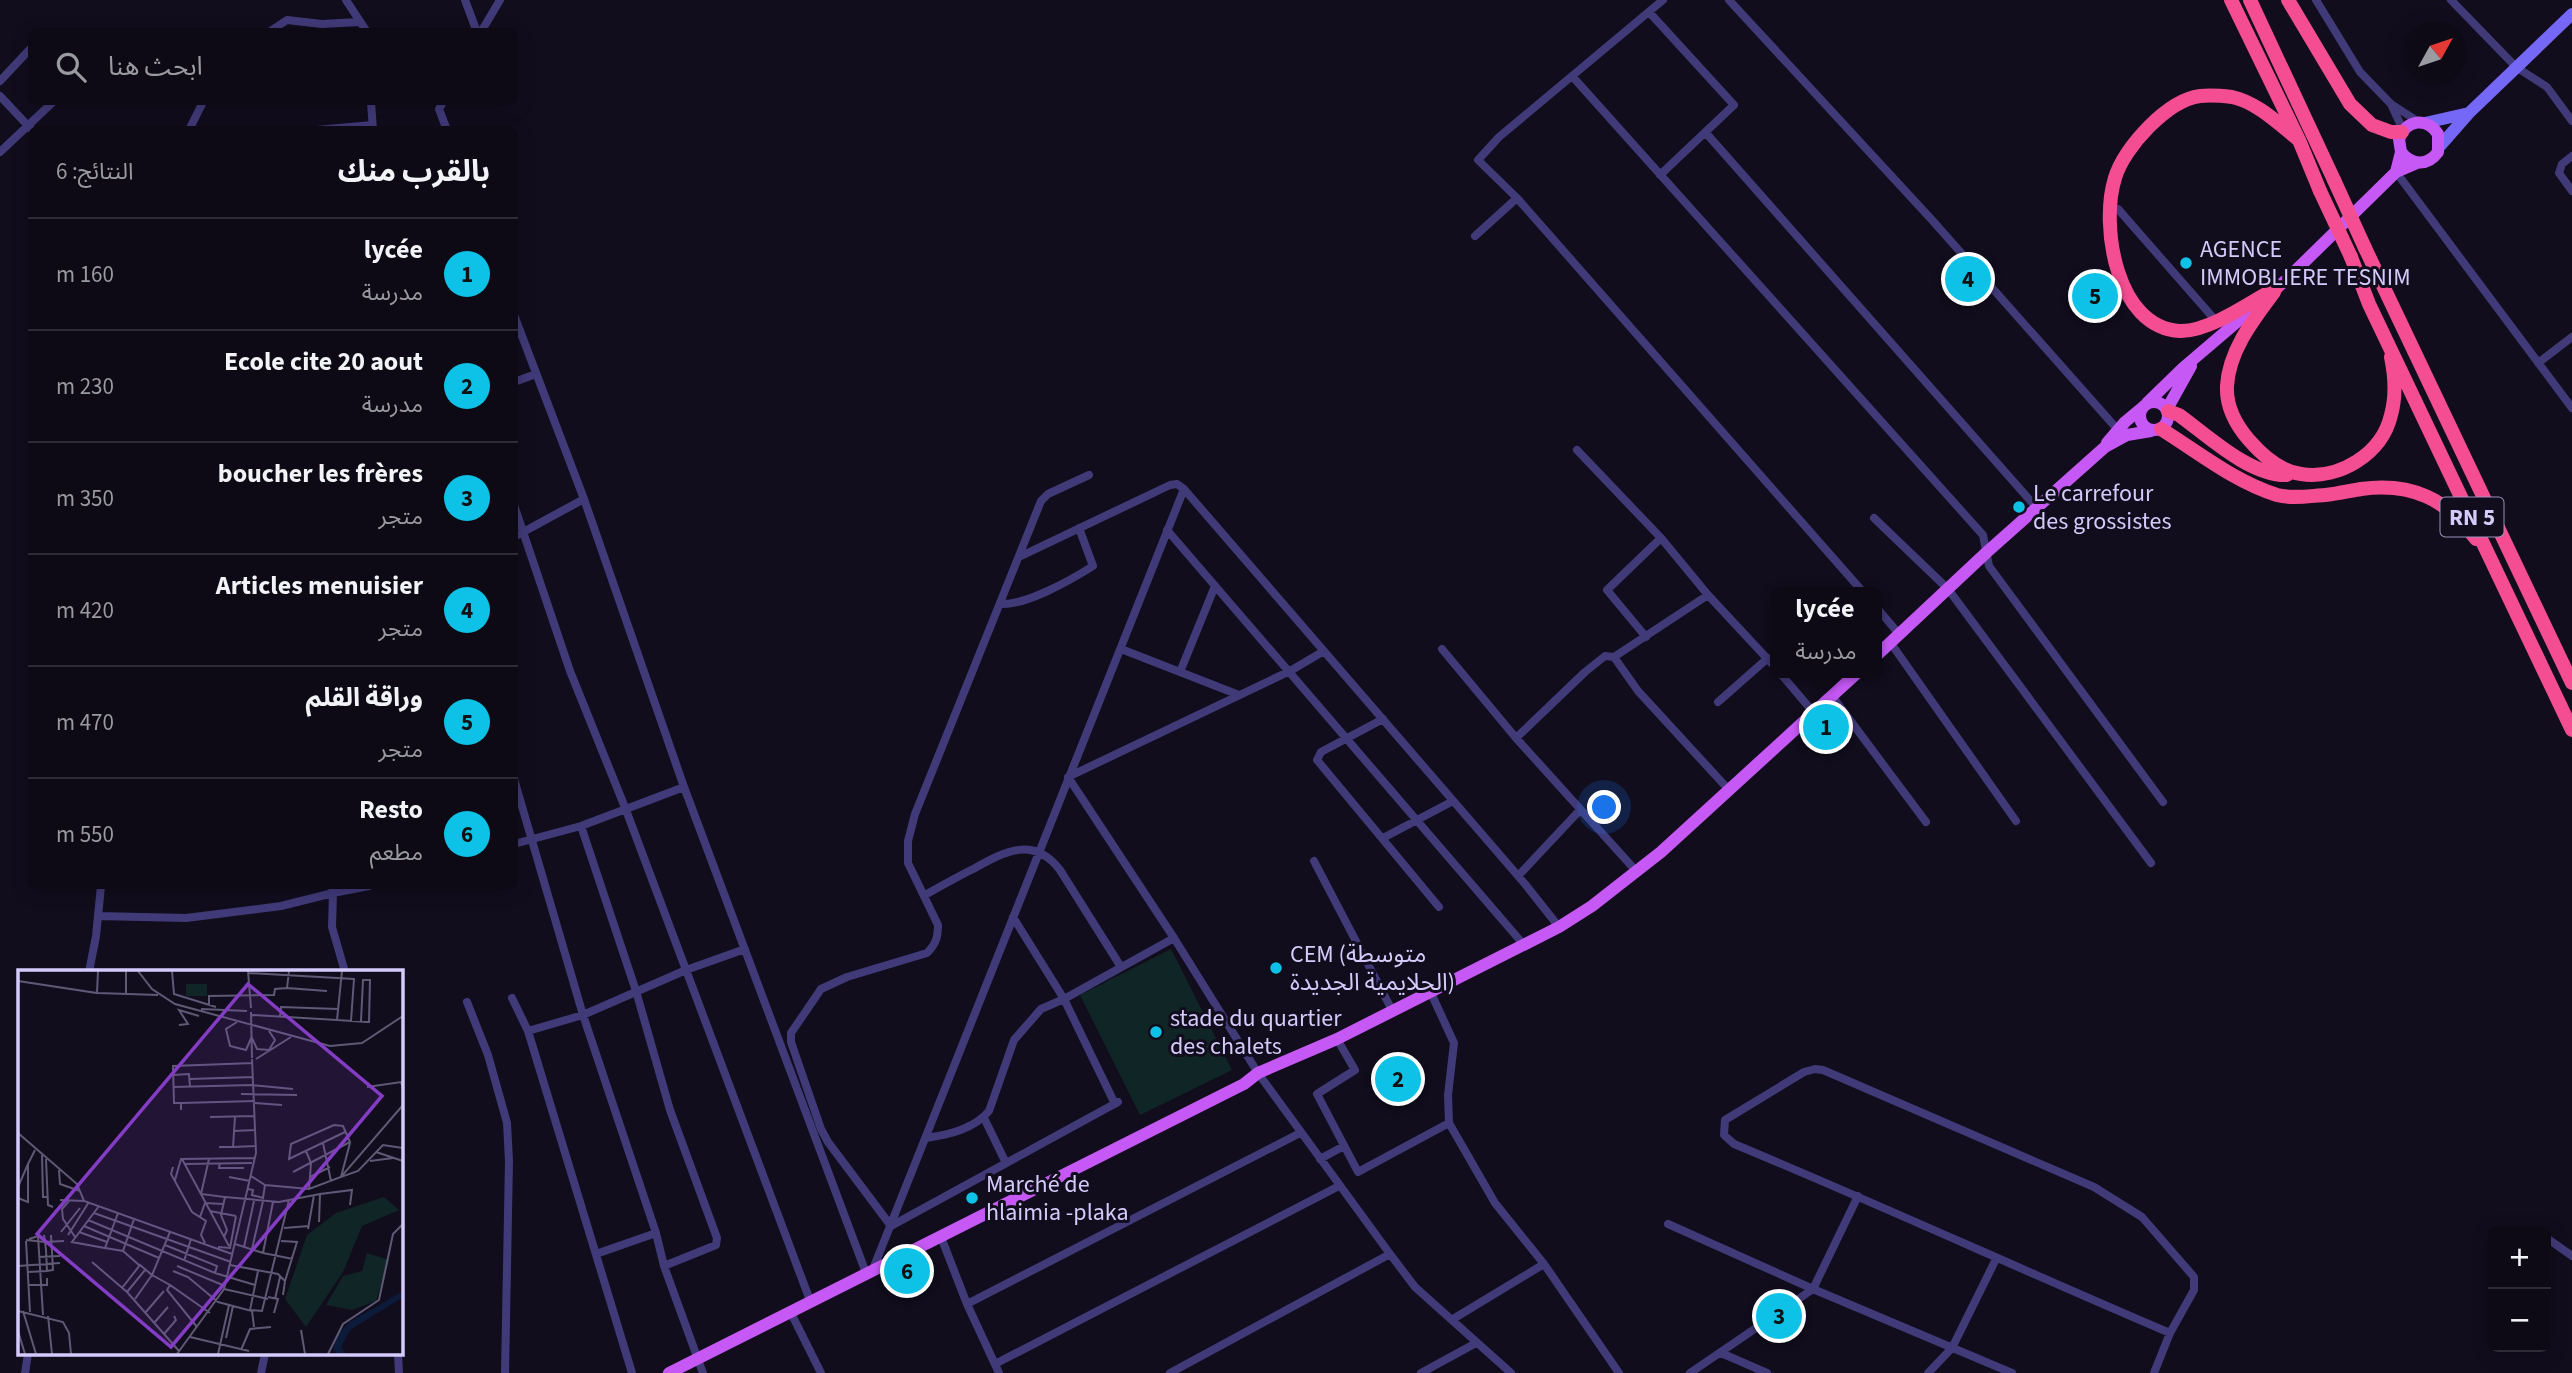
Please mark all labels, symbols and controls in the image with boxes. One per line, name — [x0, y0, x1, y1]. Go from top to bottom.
north arrow — [2404, 21, 2467, 84]
search box — [28, 28, 518, 105]
icon: search — [52, 48, 90, 86]
text: ابحث هنا — [108, 48, 203, 85]
text: بالقرب منك — [338, 150, 490, 193]
text: النتائج: 6 — [56, 155, 134, 188]
text: lycée — [364, 231, 423, 268]
place label: AGENCE IMMOBLIERE TESNIM — [2200, 232, 2411, 295]
pin: 4 — [1945, 253, 1991, 305]
marker: AGENCE IMMOBLIERE TESNIM — [2178, 255, 2194, 271]
text: 160 m — [56, 258, 114, 291]
text: 1 — [461, 258, 473, 291]
pin: 5 — [2072, 270, 2118, 322]
text: مدرسة — [362, 276, 423, 309]
text: Ecole cite 20 aout — [224, 343, 423, 380]
text: 230 m — [56, 370, 114, 403]
text: 2 — [461, 370, 473, 403]
text: مدرسة — [362, 388, 423, 421]
text: boucher les frères — [218, 455, 423, 492]
place label: Le carrefour des grossistes — [2033, 476, 2172, 539]
text: 350 m — [56, 482, 114, 515]
text: 3 — [461, 482, 473, 515]
road number: RN 5 — [2440, 498, 2504, 537]
marker: Le carrefour des grossistes — [2011, 499, 2027, 515]
text: متجر — [379, 500, 423, 533]
text: Articles menuisier — [216, 567, 423, 604]
popup — [1770, 587, 1882, 678]
text: lycée — [1795, 590, 1855, 627]
text: 420 m — [56, 594, 114, 627]
text: 4 — [461, 594, 473, 627]
text: متجر — [379, 612, 423, 645]
text: مدرسة — [1795, 635, 1857, 668]
text: وراقة القلم — [305, 679, 423, 716]
pin: 1 — [1803, 701, 1849, 753]
text: 470 m — [56, 706, 114, 739]
text: 5 — [461, 706, 473, 739]
text: متجر — [379, 733, 423, 766]
your location — [1587, 790, 1621, 824]
text: Resto — [359, 791, 423, 828]
text: 550 m — [56, 818, 114, 851]
text: 6 — [461, 818, 473, 851]
text: مطعم — [370, 836, 423, 869]
place label: CEM (متوسطة الحلايمية الجديدة) — [1290, 937, 1455, 1000]
marker: CEM (متوسطة الحلايمية الجديدة) — [1268, 960, 1284, 976]
inset map — [18, 970, 402, 1356]
place label: stade du quartier des chalets — [1170, 1001, 1342, 1064]
marker: stade du quartier des chalets — [1148, 1024, 1164, 1040]
pin: 2 — [1375, 1053, 1421, 1105]
place label: Marché de hlaimia -plaka — [986, 1167, 1129, 1230]
marker: Marché de hlaimia -plaka — [964, 1190, 980, 1206]
map controls — [2488, 1226, 2551, 1352]
button: + — [2488, 1226, 2551, 1289]
pin: 6 — [884, 1245, 930, 1297]
button: − — [2488, 1289, 2551, 1352]
pin: 3 — [1756, 1290, 1802, 1342]

